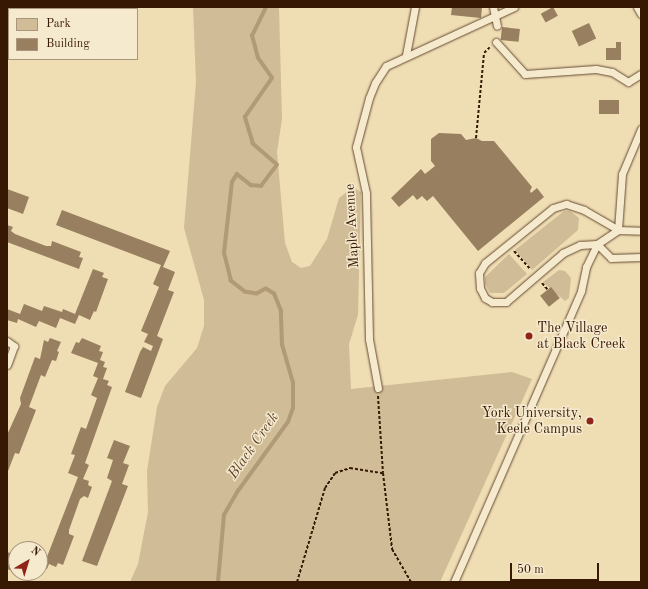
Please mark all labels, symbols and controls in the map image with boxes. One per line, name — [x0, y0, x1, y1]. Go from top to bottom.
legend — [8, 8, 138, 60]
text: Park — [46, 18, 71, 30]
text: Building — [46, 38, 90, 50]
street label: Maple Avenue — [341, 183, 363, 269]
place label: The Village at Black Creek — [537, 320, 626, 352]
marker: The Village at Black Creek — [524, 331, 534, 341]
place label: York University, Keele Campus — [482, 405, 582, 438]
water label: Black Creek — [225, 409, 283, 483]
marker: York University, Keele Campus — [585, 416, 595, 426]
north arrow — [8, 541, 48, 581]
text: N — [28, 545, 42, 559]
scale bar — [512, 555, 601, 581]
text: 50 m — [517, 564, 544, 576]

